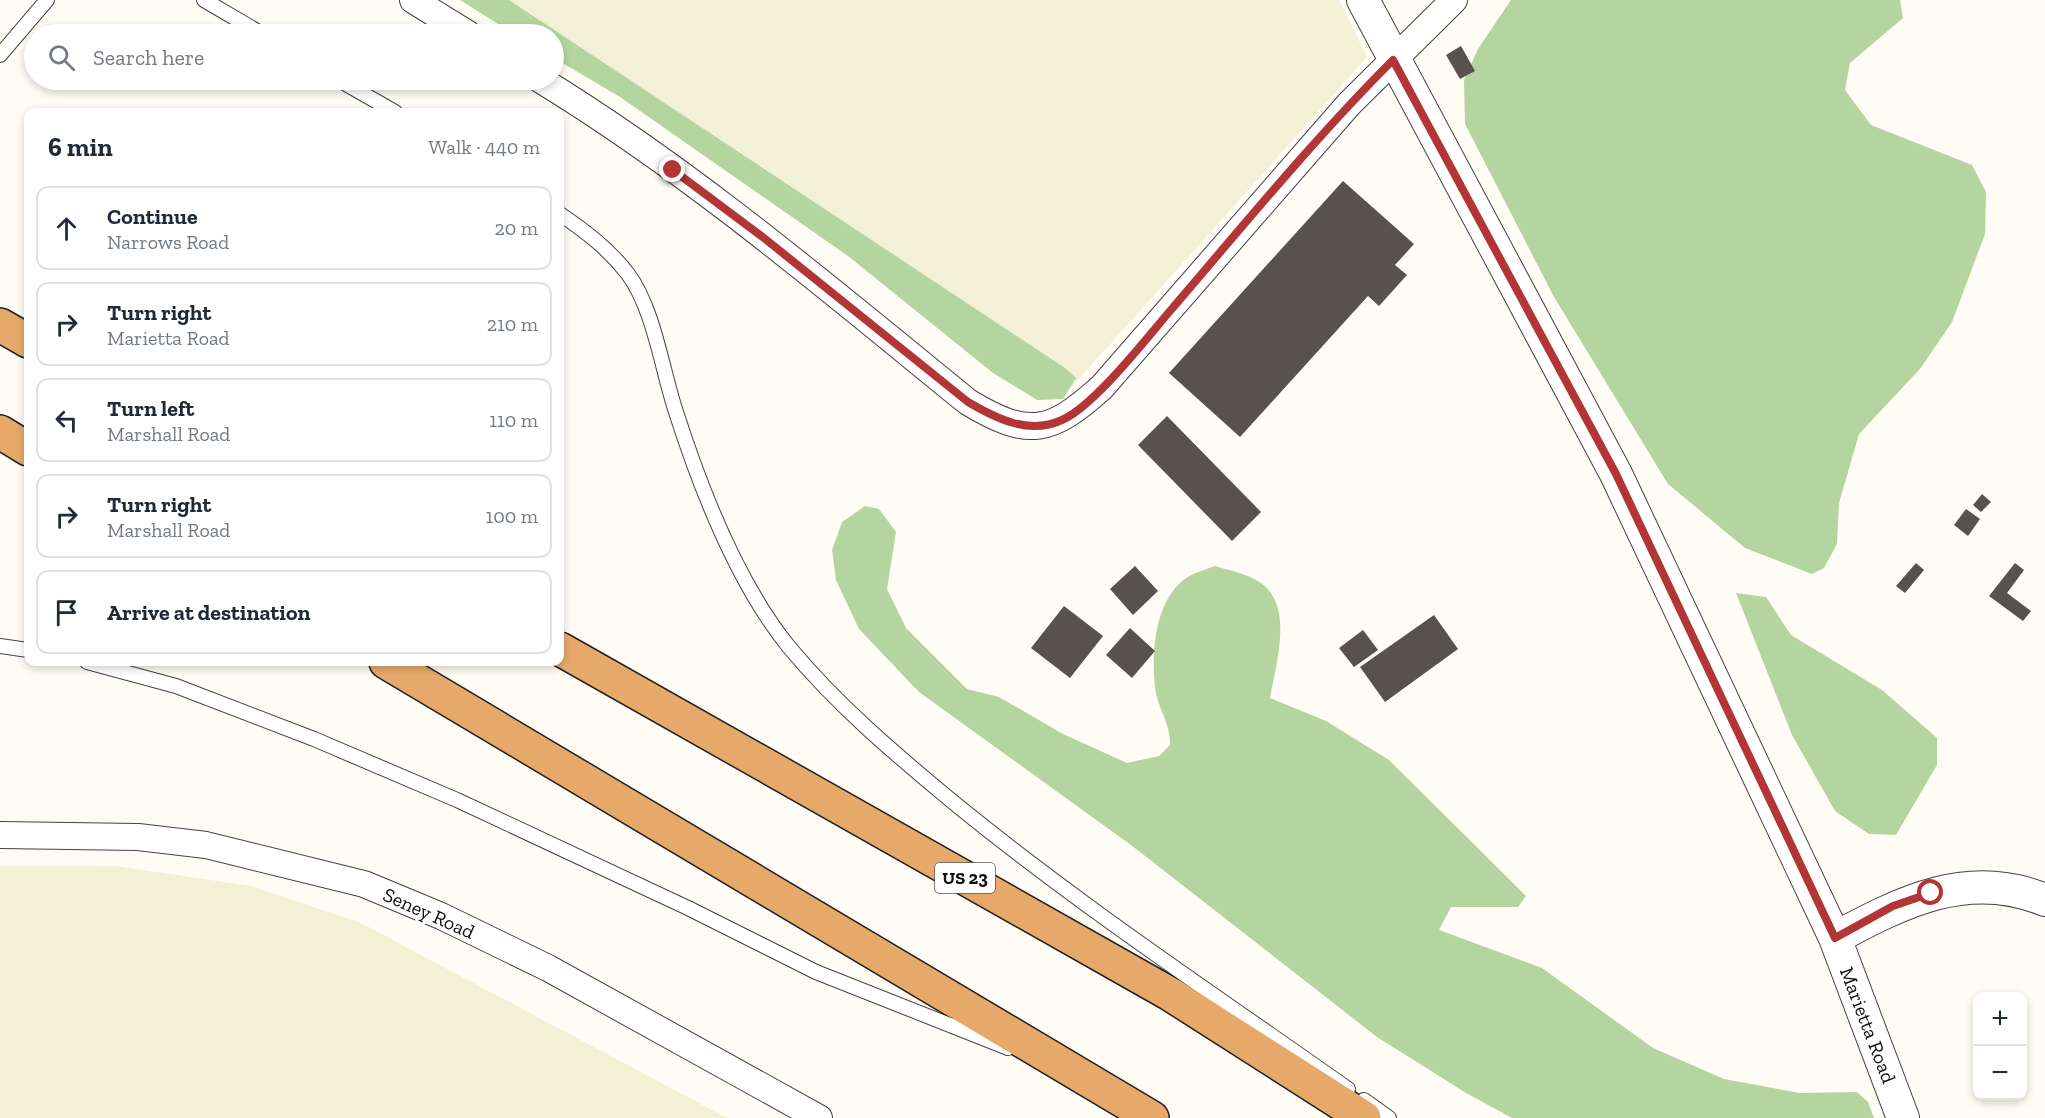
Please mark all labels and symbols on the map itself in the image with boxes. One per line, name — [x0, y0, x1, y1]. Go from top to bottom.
route end — [659, 156, 685, 182]
road number: US 23 — [935, 863, 995, 893]
route start — [1917, 879, 1943, 905]
street label: Seney Road — [379, 882, 479, 944]
street label: Marietta Road — [1835, 963, 1901, 1087]

